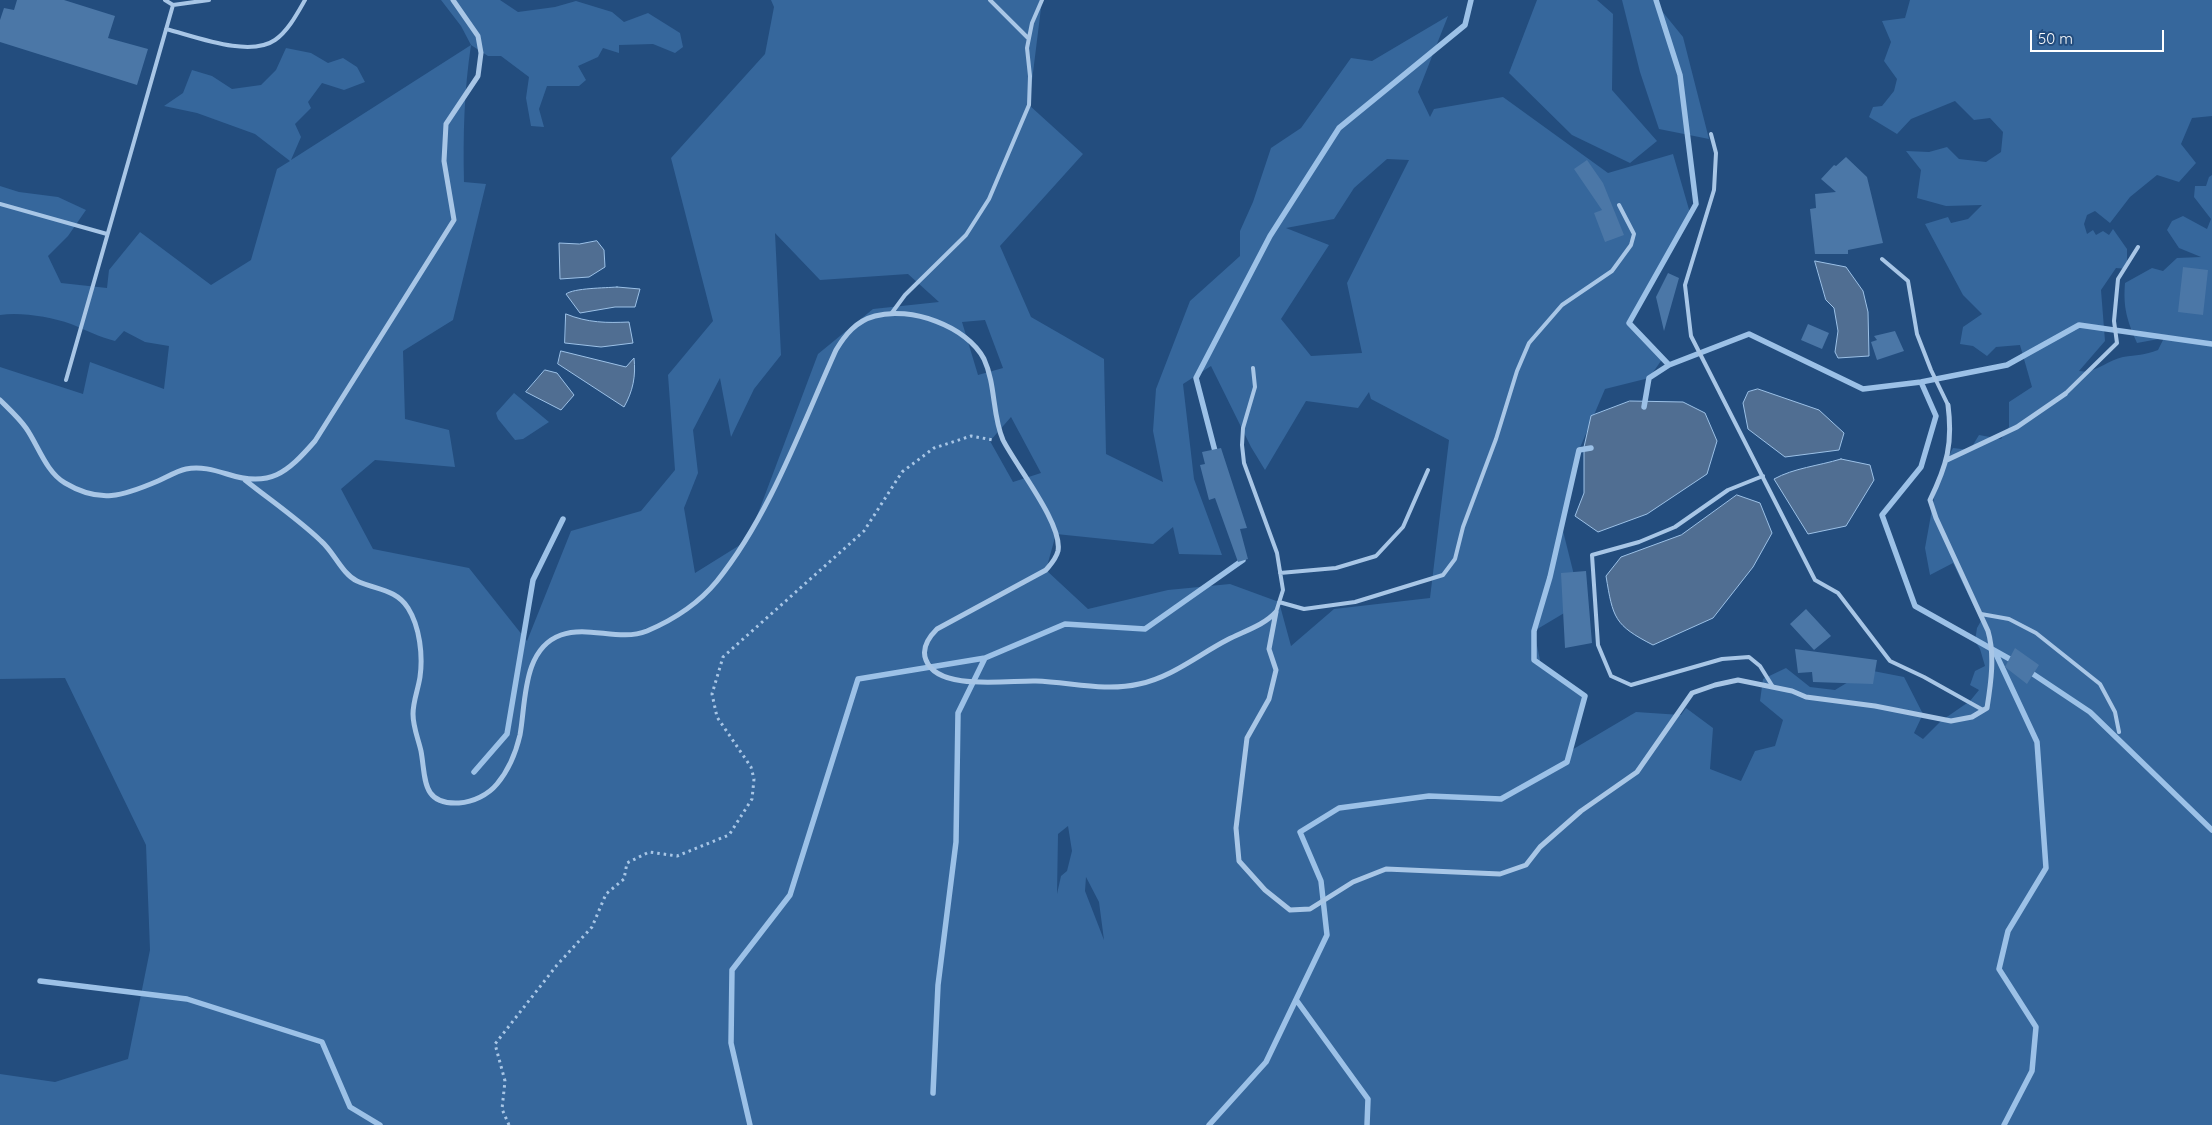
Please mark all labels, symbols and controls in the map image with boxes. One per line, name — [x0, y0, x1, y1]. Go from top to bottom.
scale bar — [2032, 20, 2166, 52]
text: 50 m — [2038, 29, 2073, 48]

